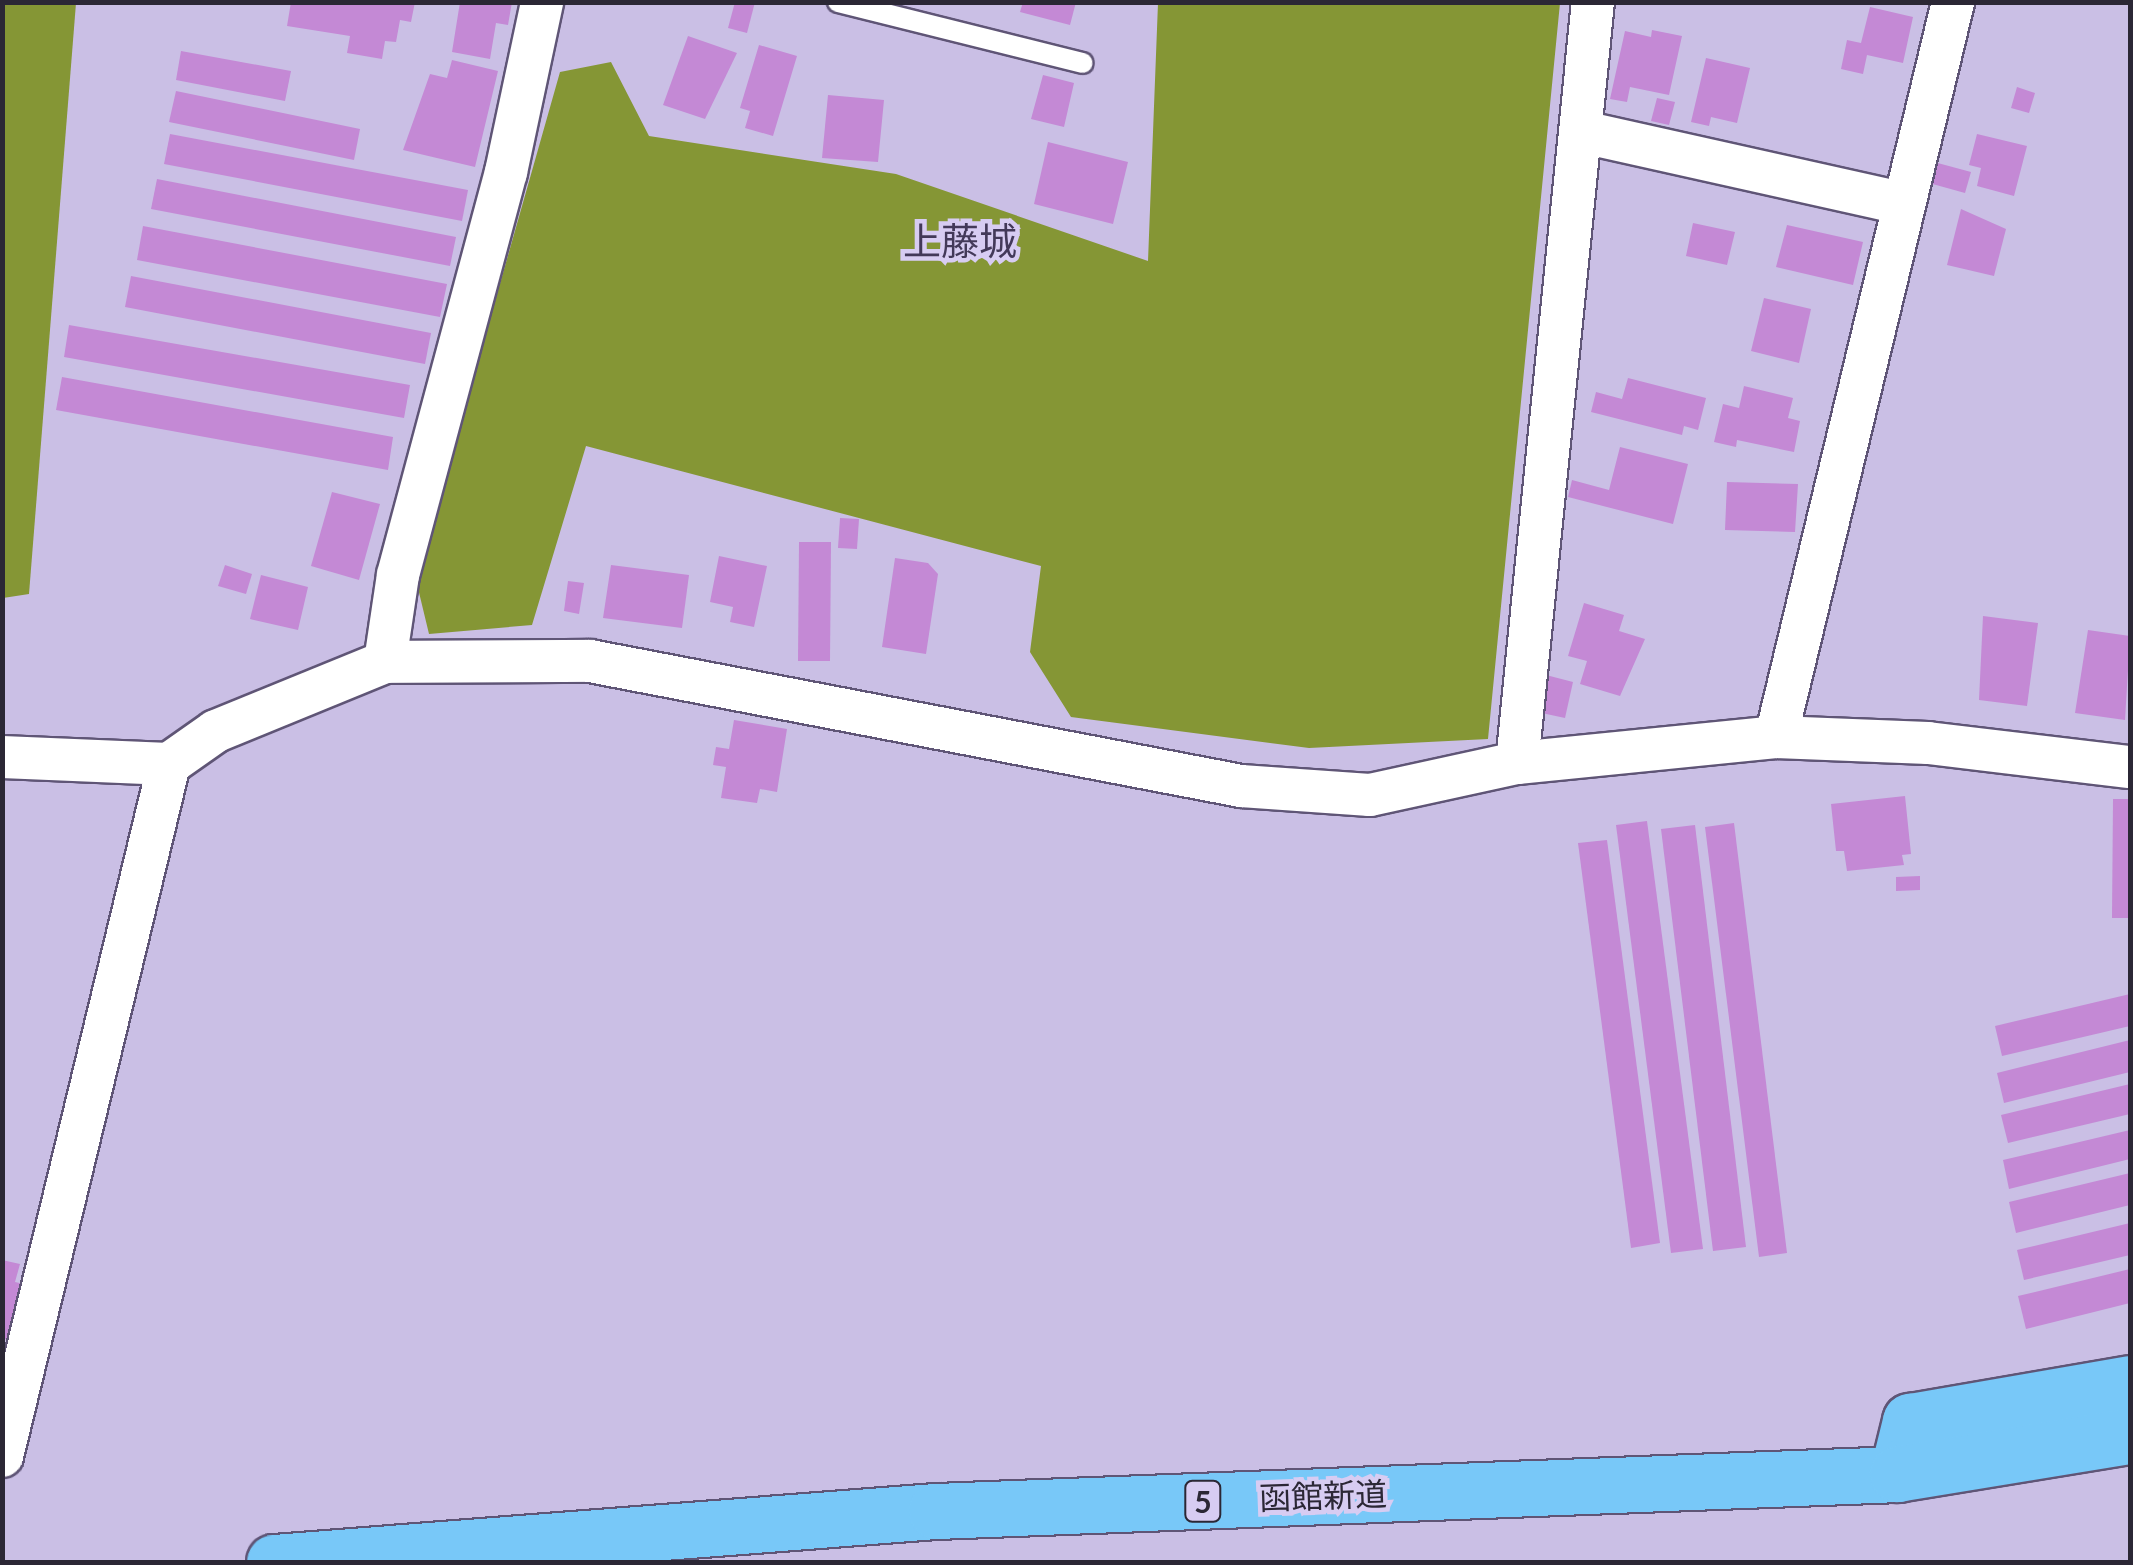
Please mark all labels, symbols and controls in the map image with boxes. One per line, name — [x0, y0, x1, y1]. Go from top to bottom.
district label: 上藤城 — [903, 218, 1017, 264]
street label: 函館新道 — [1258, 1475, 1388, 1517]
road number: 5 — [1183, 1476, 1223, 1526]

